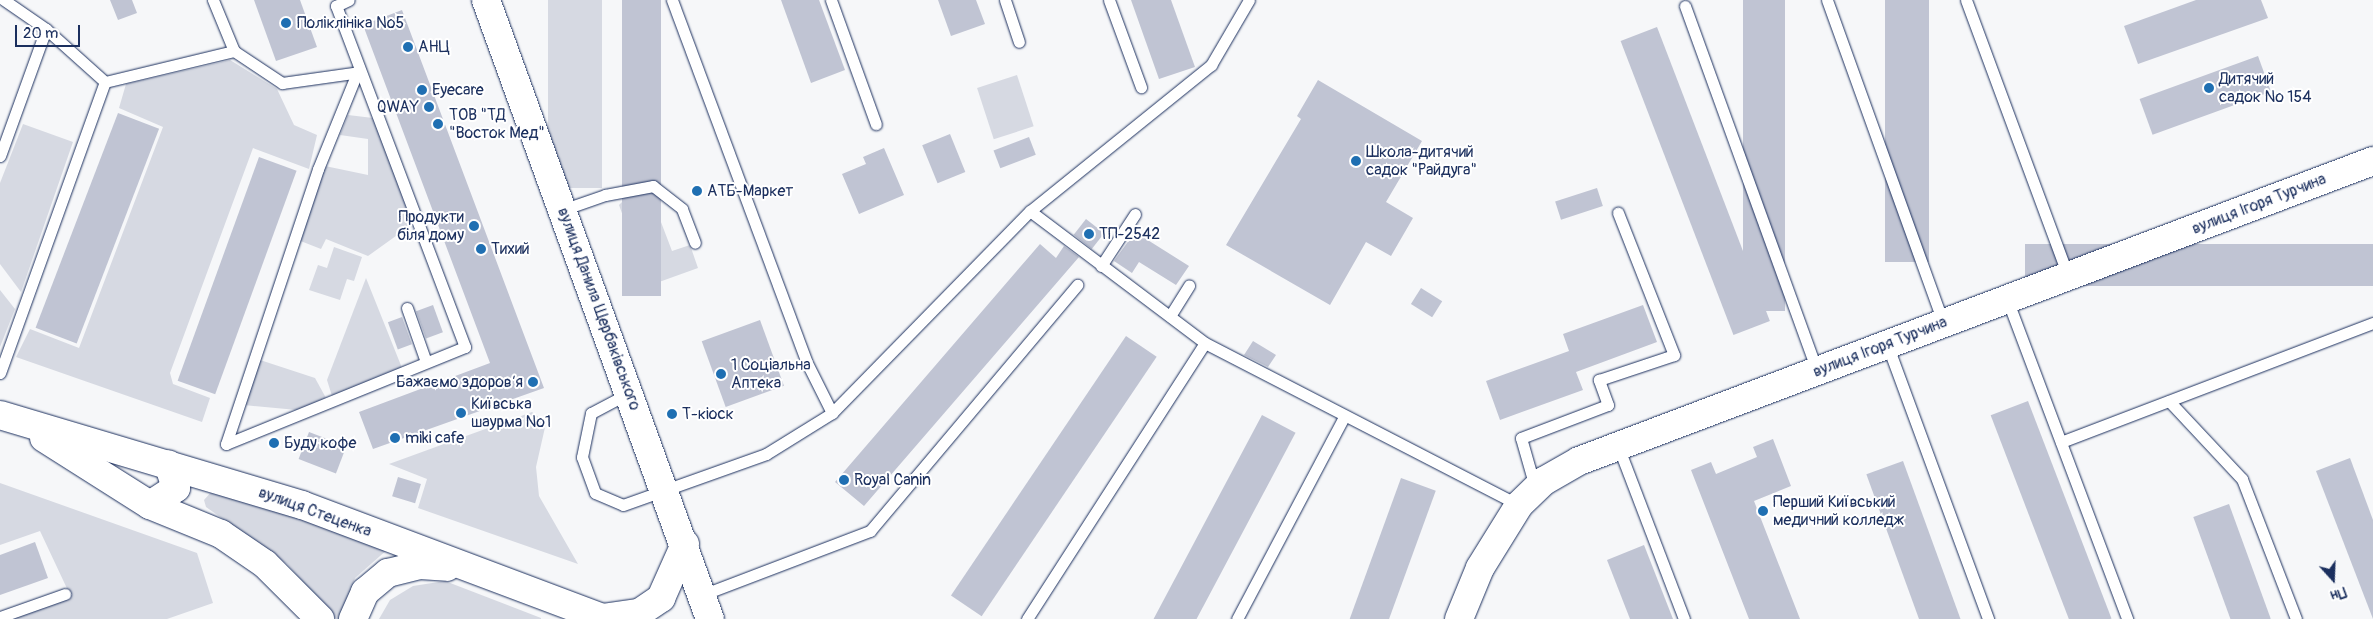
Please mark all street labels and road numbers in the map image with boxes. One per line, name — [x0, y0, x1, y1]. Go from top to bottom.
street label: вулиця Ігоря Турчина — [2189, 170, 2329, 238]
street label: вулиця Данила Щербаківського — [553, 205, 645, 413]
street label: вулиця Ігоря Турчина — [1810, 313, 1950, 381]
street label: вулиця Стеценка — [256, 483, 374, 541]

